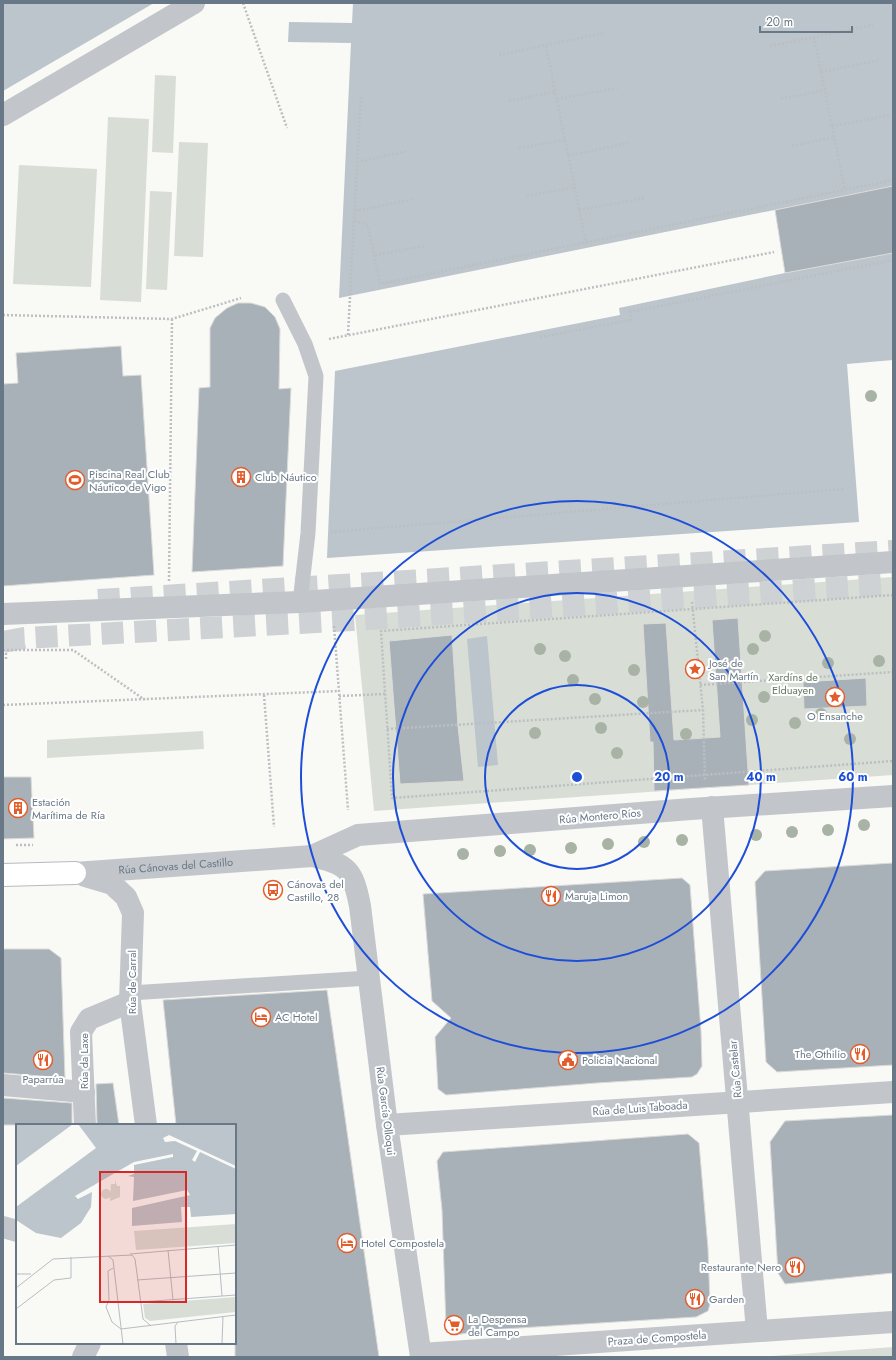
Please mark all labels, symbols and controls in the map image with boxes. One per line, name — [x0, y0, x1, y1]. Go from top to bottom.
scale bar — [760, 8, 852, 34]
text: 20 m — [766, 13, 793, 31]
place label: Piscina Real Club Náutico de Vigo — [89, 466, 170, 495]
building icon: Club Náutico — [230, 466, 252, 488]
sports icon: Piscina Real Club Náutico de Vigo — [64, 469, 86, 491]
place label: Club Náutico — [255, 469, 317, 485]
place label: José de San Martín — [707, 655, 759, 684]
place icon: José de San Martín — [684, 658, 706, 680]
park label: Xardíns de Elduayen — [768, 669, 818, 698]
place icon: O Ensanche — [824, 686, 846, 708]
place label: O Ensanche — [807, 708, 863, 724]
text: 20 m — [654, 768, 684, 786]
text: 40 m — [746, 768, 776, 786]
text: 60 m — [838, 768, 868, 786]
centre of rings — [570, 770, 584, 784]
place label: Estación Marítima de Ría — [32, 794, 105, 823]
building icon: Estación Marítima de Ría — [7, 797, 29, 819]
street label: Rúa Montero Ríos — [559, 804, 642, 828]
street label: Rúa Cánovas del Castillo — [118, 854, 233, 878]
place label: Cánovas del Castillo, 28 — [287, 876, 344, 905]
bus stop icon: Cánovas del Castillo, 28 — [262, 879, 284, 901]
restaurant icon: Maruja Limon — [540, 885, 562, 907]
place label: Maruja Limon — [565, 888, 628, 904]
street label: Rúa de Carral — [124, 950, 140, 1014]
hotel icon: AC Hotel — [250, 1006, 272, 1028]
place label: AC Hotel — [275, 1009, 317, 1025]
street label: Rúa da Laxe — [76, 1033, 92, 1089]
street label: Rúa Castelar — [724, 1039, 745, 1098]
restaurant icon: The Othilio — [849, 1043, 871, 1065]
place label: The Othilio — [795, 1046, 846, 1062]
restaurant icon: Paparrúa — [32, 1049, 54, 1071]
public building icon: Policia Nacional — [557, 1049, 579, 1071]
place label: Policia Nacional — [582, 1052, 657, 1068]
street label: Rúa García Olloqui — [373, 1066, 399, 1156]
place label: Paparrúa — [22, 1071, 64, 1087]
street label: Rúa de Luis Taboada — [592, 1097, 688, 1119]
inset map — [16, 1124, 236, 1344]
hotel icon: Hotel Compostela — [336, 1232, 358, 1254]
place label: Hotel Compostela — [361, 1235, 444, 1251]
restaurant icon: Restaurante Nero — [784, 1256, 806, 1278]
place label: Restaurante Nero — [701, 1259, 781, 1275]
restaurant icon: Garden — [684, 1288, 706, 1310]
place label: Garden — [709, 1291, 744, 1307]
place label: La Despensa del Campo — [468, 1311, 527, 1340]
supermarket icon: La Despensa del Campo — [443, 1314, 465, 1336]
street label: Praza de Compostela — [607, 1327, 707, 1349]

